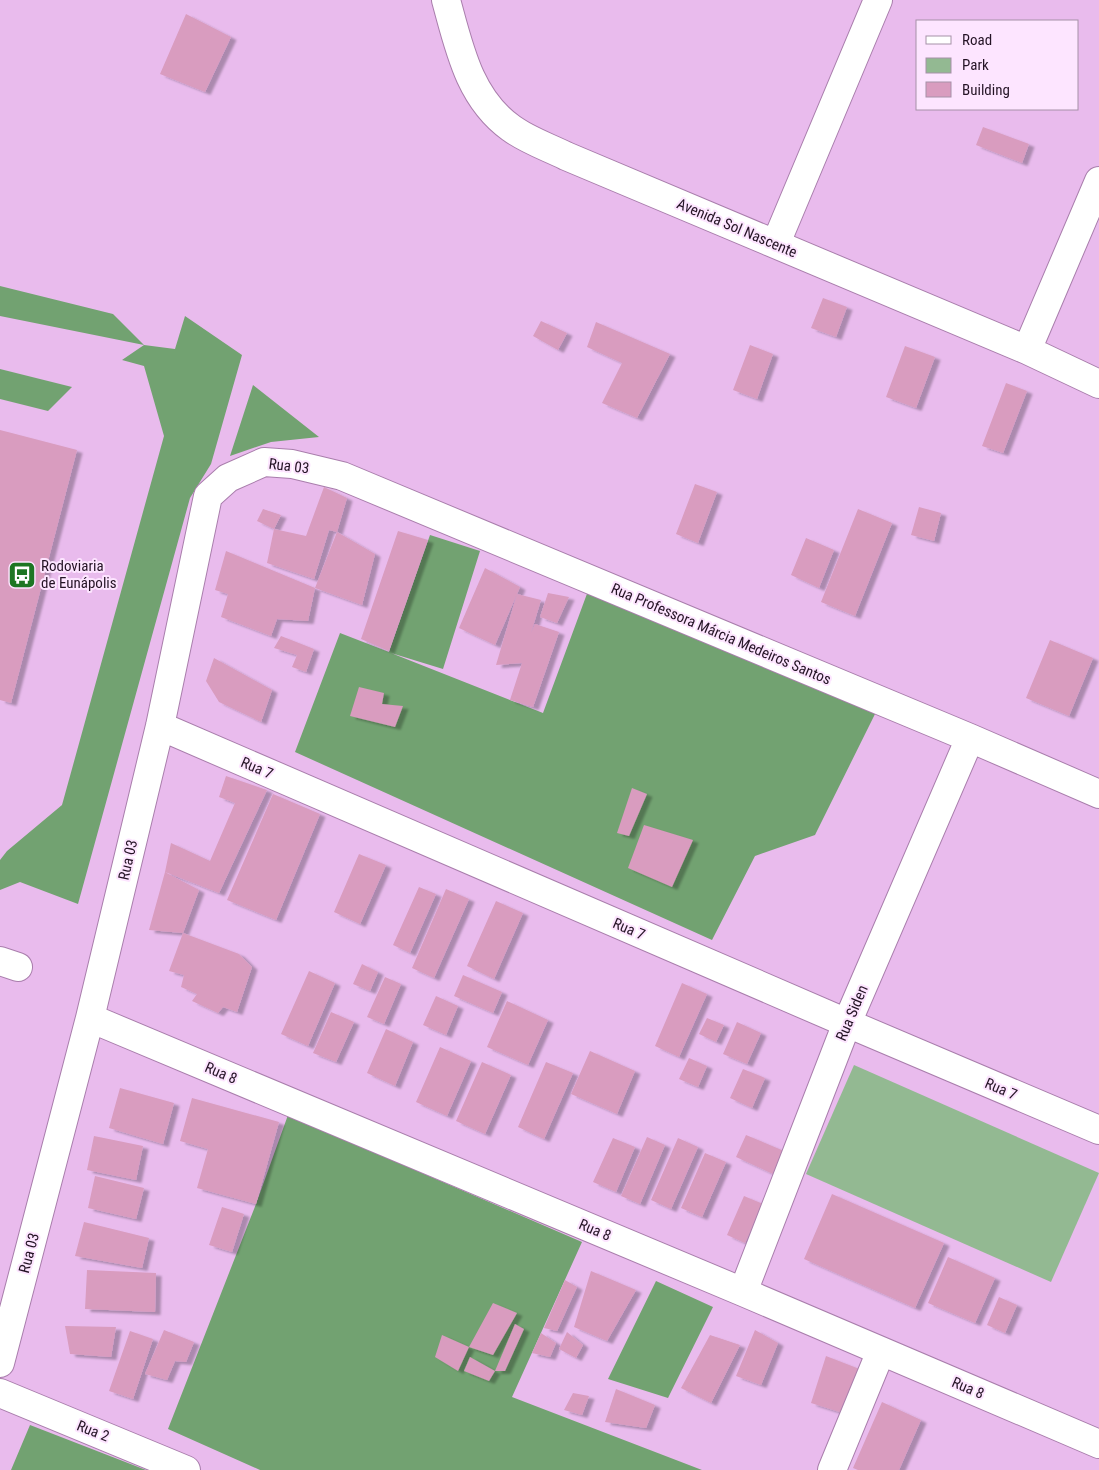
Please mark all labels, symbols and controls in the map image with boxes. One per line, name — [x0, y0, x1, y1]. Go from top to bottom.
legend — [916, 20, 1079, 110]
text: Road — [962, 31, 992, 49]
text: Park — [962, 56, 989, 74]
text: Building — [962, 81, 1010, 99]
street label: Avenida Sol Nascente — [674, 195, 800, 261]
street label: Rua 03 — [268, 455, 310, 477]
place label: Rodoviaria de Eunápolis — [41, 557, 117, 592]
bus stop icon: Rodoviaria de Eunápolis — [7, 560, 37, 590]
street label: Rua Professora Márcia Medeiros Santos — [608, 579, 834, 689]
street label: Rua 7 — [238, 753, 276, 783]
street label: Rua 03 — [115, 838, 141, 882]
street label: Rua 7 — [610, 914, 648, 944]
street label: Rua Siden — [832, 982, 872, 1044]
street label: Rua 8 — [202, 1058, 240, 1088]
street label: Rua 7 — [982, 1074, 1020, 1104]
street label: Rua 8 — [576, 1215, 614, 1245]
street label: Rua 03 — [15, 1231, 43, 1275]
street label: Rua 8 — [949, 1373, 987, 1403]
street label: Rua 2 — [74, 1416, 112, 1446]

